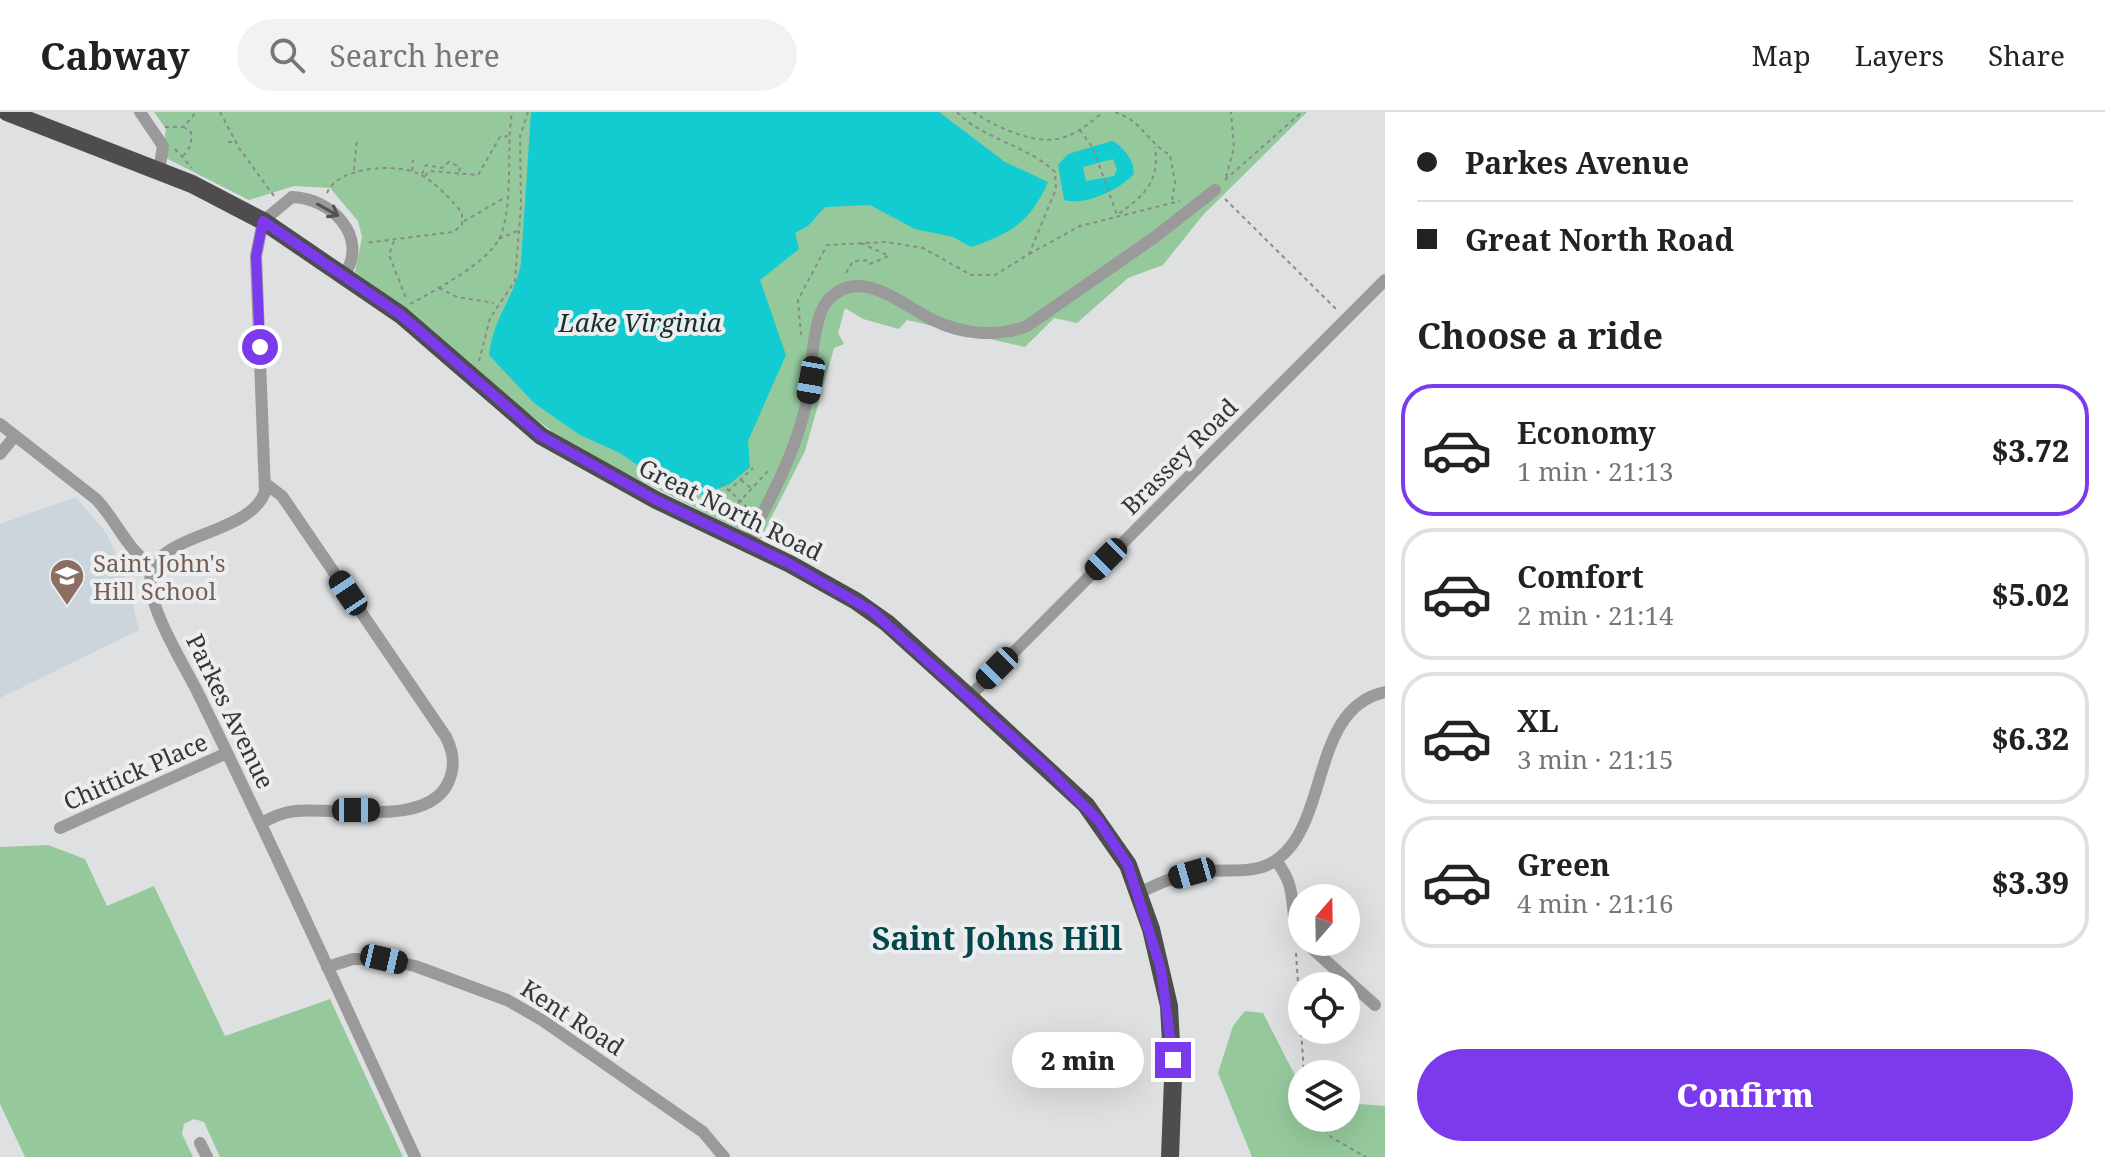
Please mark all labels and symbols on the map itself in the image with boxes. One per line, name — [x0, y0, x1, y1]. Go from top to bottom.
one-way arrow — [316, 202, 339, 218]
water label: Lake Virginia — [557, 304, 722, 340]
route start — [242, 329, 278, 365]
car — [795, 354, 827, 406]
street label: Brassey Road — [1114, 390, 1245, 521]
street label: Great North Road — [634, 450, 829, 568]
car — [1081, 534, 1131, 584]
place label: Saint John's Hill School — [93, 546, 226, 607]
school or university icon: Saint John's Hill School — [48, 557, 86, 607]
car — [325, 566, 371, 620]
street label: Parkes Avenue — [179, 628, 283, 794]
car — [972, 643, 1022, 693]
street label: Chittick Place — [58, 725, 212, 817]
car — [332, 798, 380, 822]
car — [1166, 855, 1218, 891]
north arrow — [1288, 884, 1360, 956]
district label: Saint Johns Hill — [872, 916, 1122, 959]
car — [358, 942, 410, 976]
street label: Kent Road — [515, 971, 631, 1063]
callout: 2 min — [1013, 1032, 1145, 1088]
route end — [1155, 1042, 1191, 1078]

